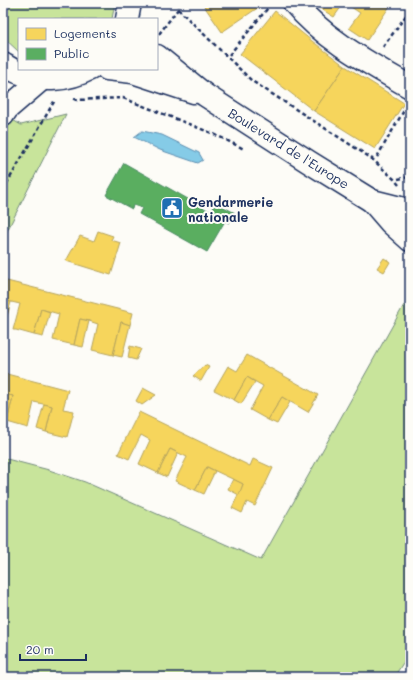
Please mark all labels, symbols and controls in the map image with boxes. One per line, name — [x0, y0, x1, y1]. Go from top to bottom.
legend — [18, 18, 158, 70]
text: Logements — [54, 25, 117, 41]
text: Public — [54, 45, 89, 61]
street label: Boulevard de l'Europe — [225, 104, 353, 192]
place label: Gendarmerie nationale — [188, 193, 273, 225]
public building icon: Gendarmerie nationale — [159, 195, 185, 221]
scale bar — [20, 636, 86, 662]
text: 20 m — [26, 641, 54, 657]

